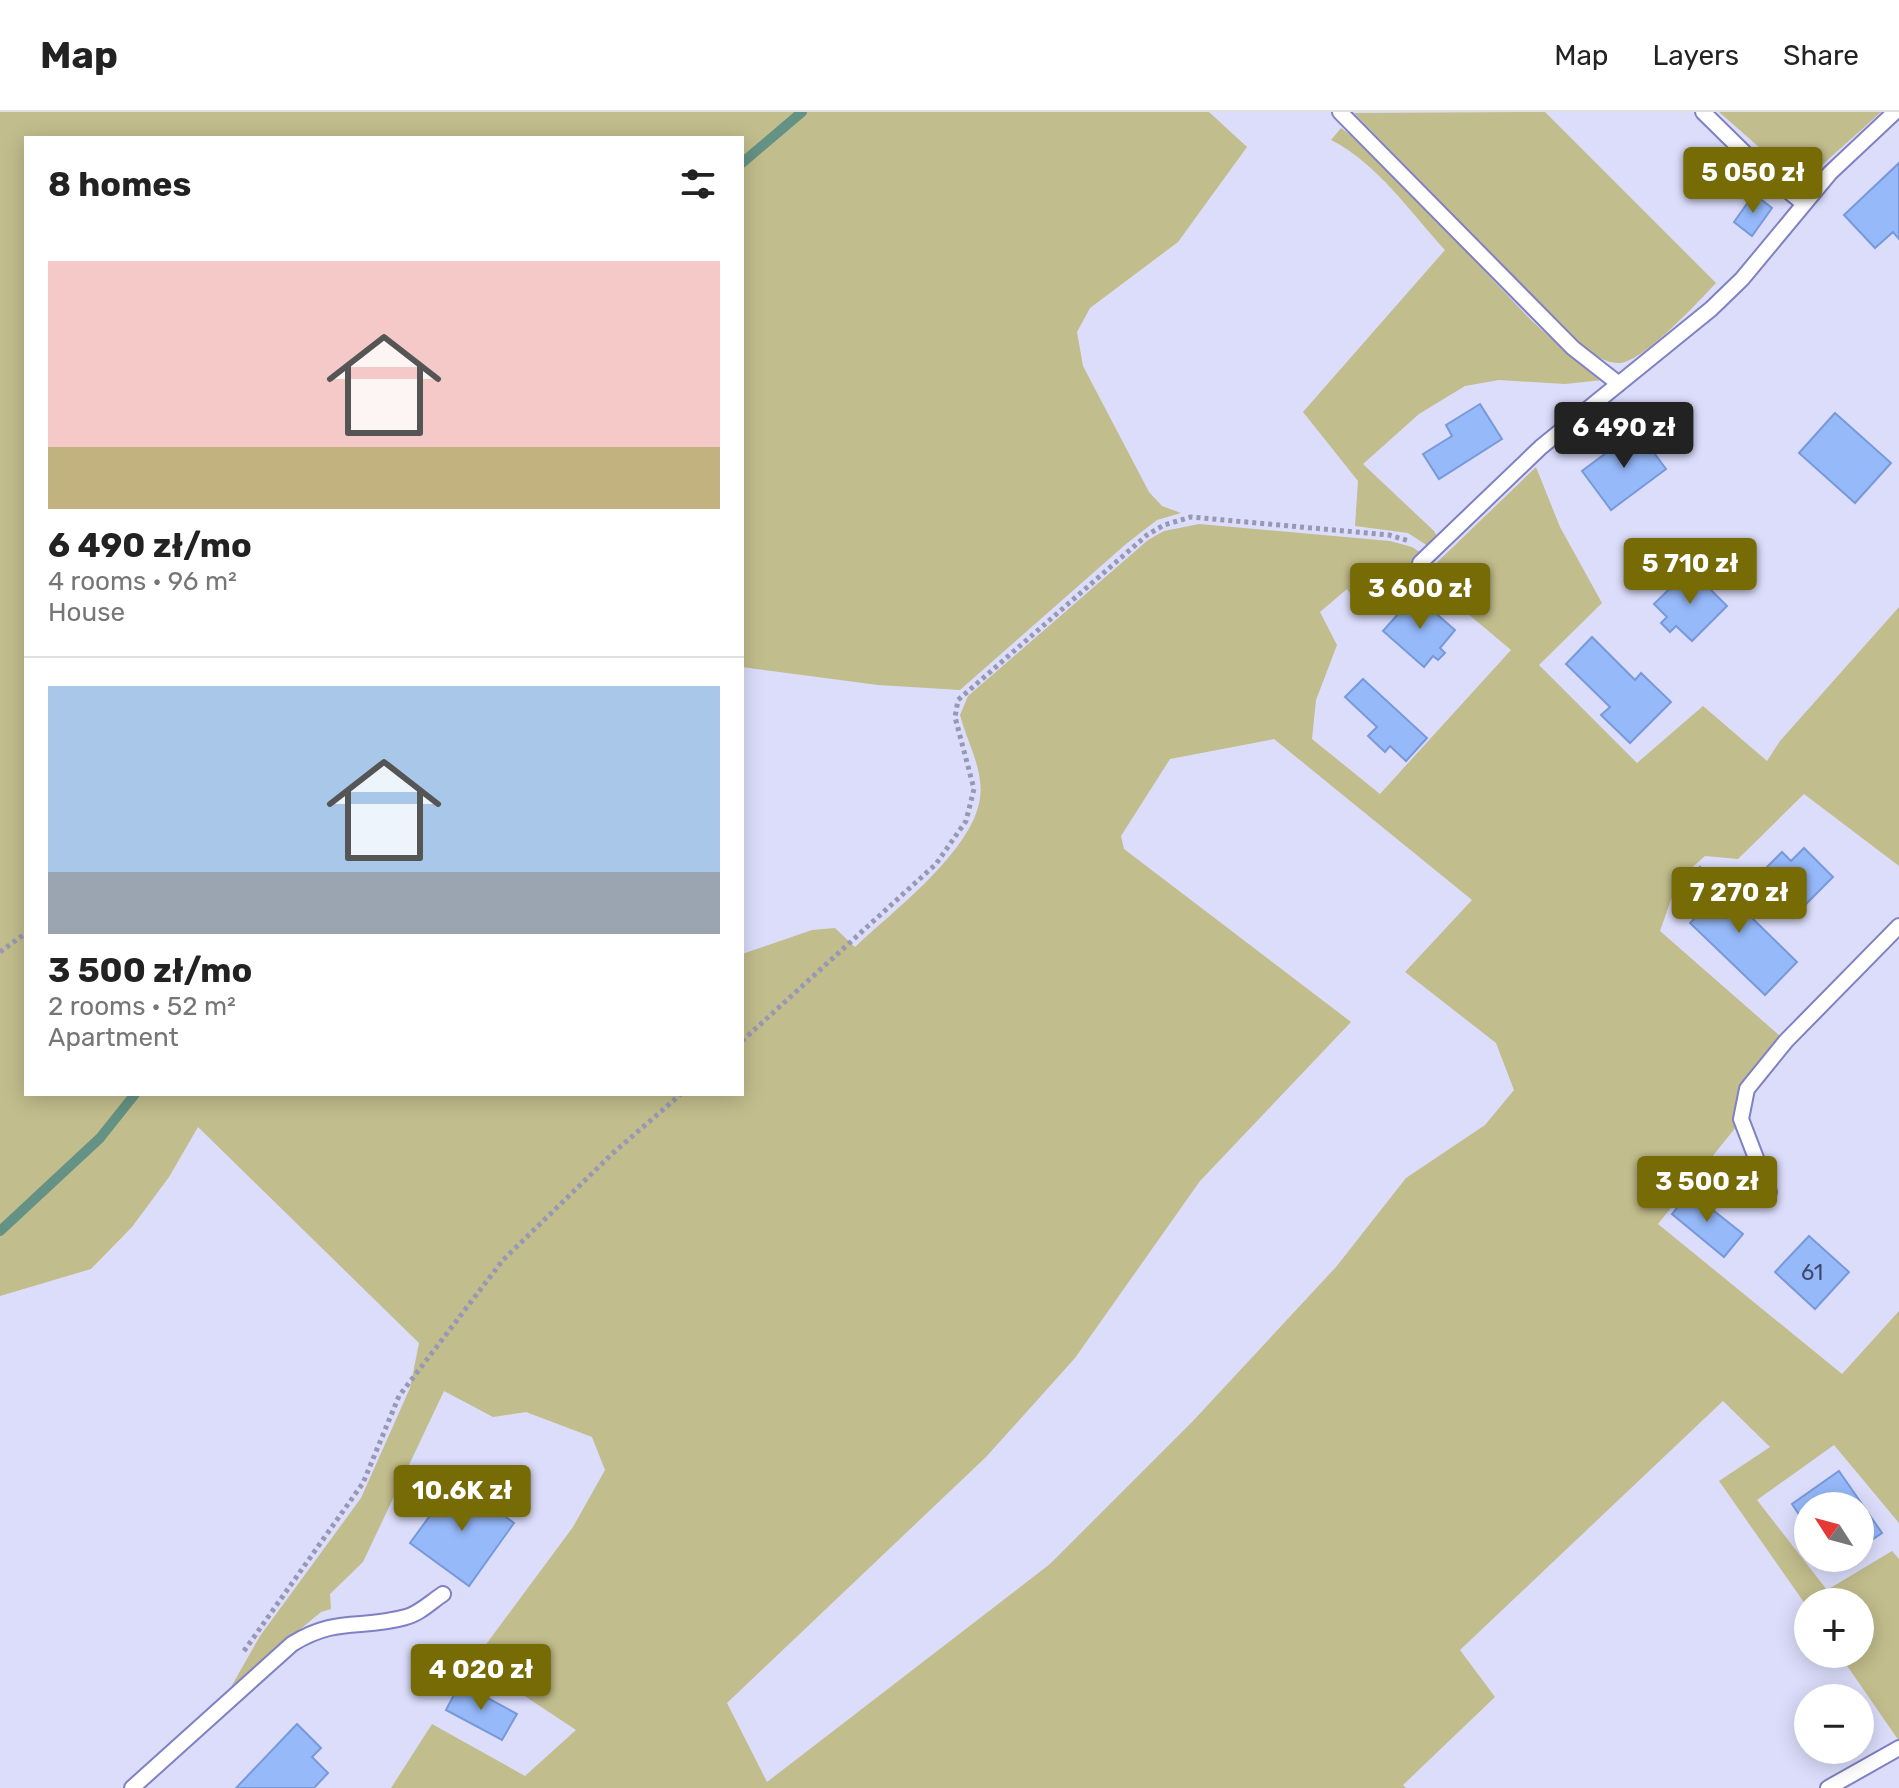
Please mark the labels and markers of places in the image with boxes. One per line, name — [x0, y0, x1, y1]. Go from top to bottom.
pin: 5 050 zł — [1670, 147, 1836, 215]
pin: 6 490 zł — [1541, 402, 1707, 470]
pin: 5 710 zł — [1607, 538, 1773, 606]
pin: 3 600 zł — [1337, 563, 1503, 631]
pin: 7 270 zł — [1656, 867, 1822, 935]
pin: 3 500 zł — [1624, 1156, 1790, 1224]
pin: 10.6K zł — [379, 1465, 545, 1533]
pin: 4 020 zł — [398, 1644, 564, 1712]

